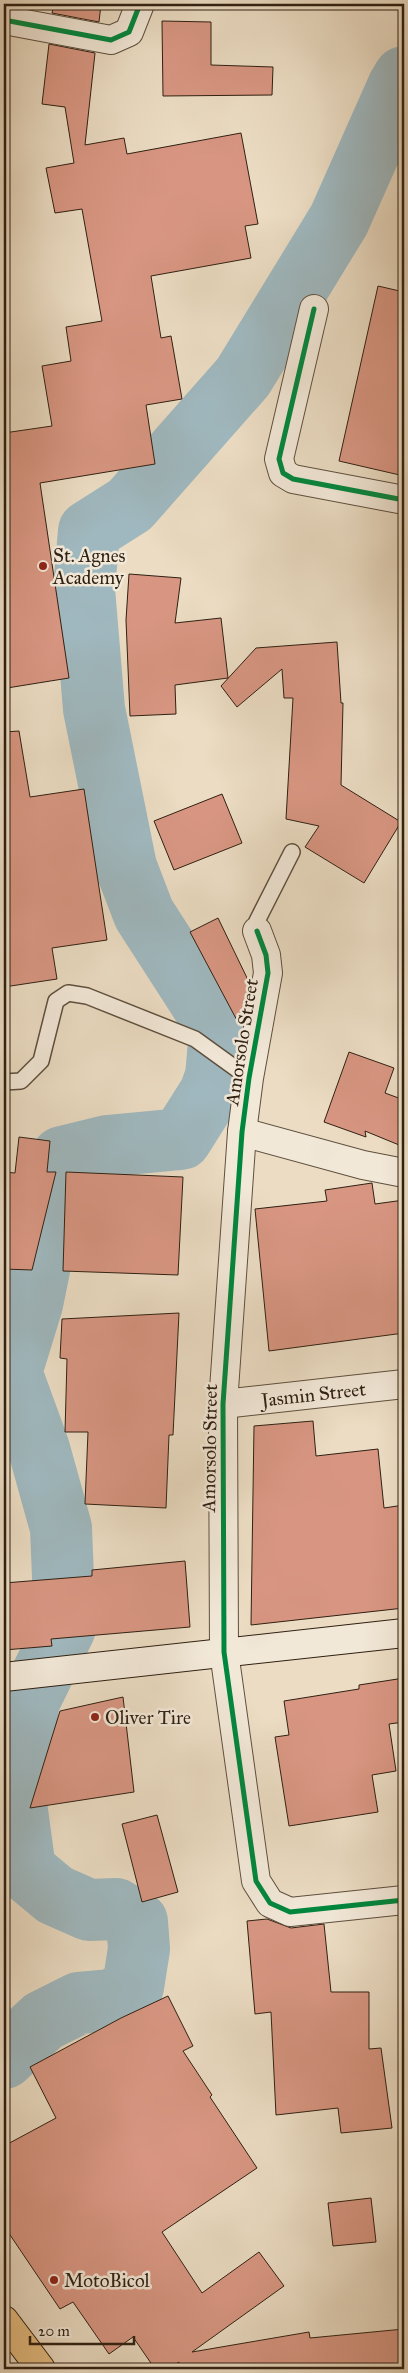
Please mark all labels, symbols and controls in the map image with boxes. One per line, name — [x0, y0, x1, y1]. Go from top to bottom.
place label: St. Agnes Academy — [52, 544, 126, 589]
marker: St. Agnes Academy — [37, 560, 49, 572]
street label: Amorsolo Street — [220, 977, 263, 1108]
street label: Jasmin Street — [258, 1377, 367, 1413]
street label: Amorsolo Street — [197, 1383, 222, 1513]
place label: Oliver Tire — [105, 1706, 191, 1729]
marker: Oliver Tire — [89, 1711, 101, 1723]
place label: MotoBicol — [64, 2269, 151, 2292]
marker: MotoBicol — [48, 2274, 60, 2286]
scale bar — [30, 2313, 134, 2345]
text: 20 m — [38, 2322, 70, 2340]

